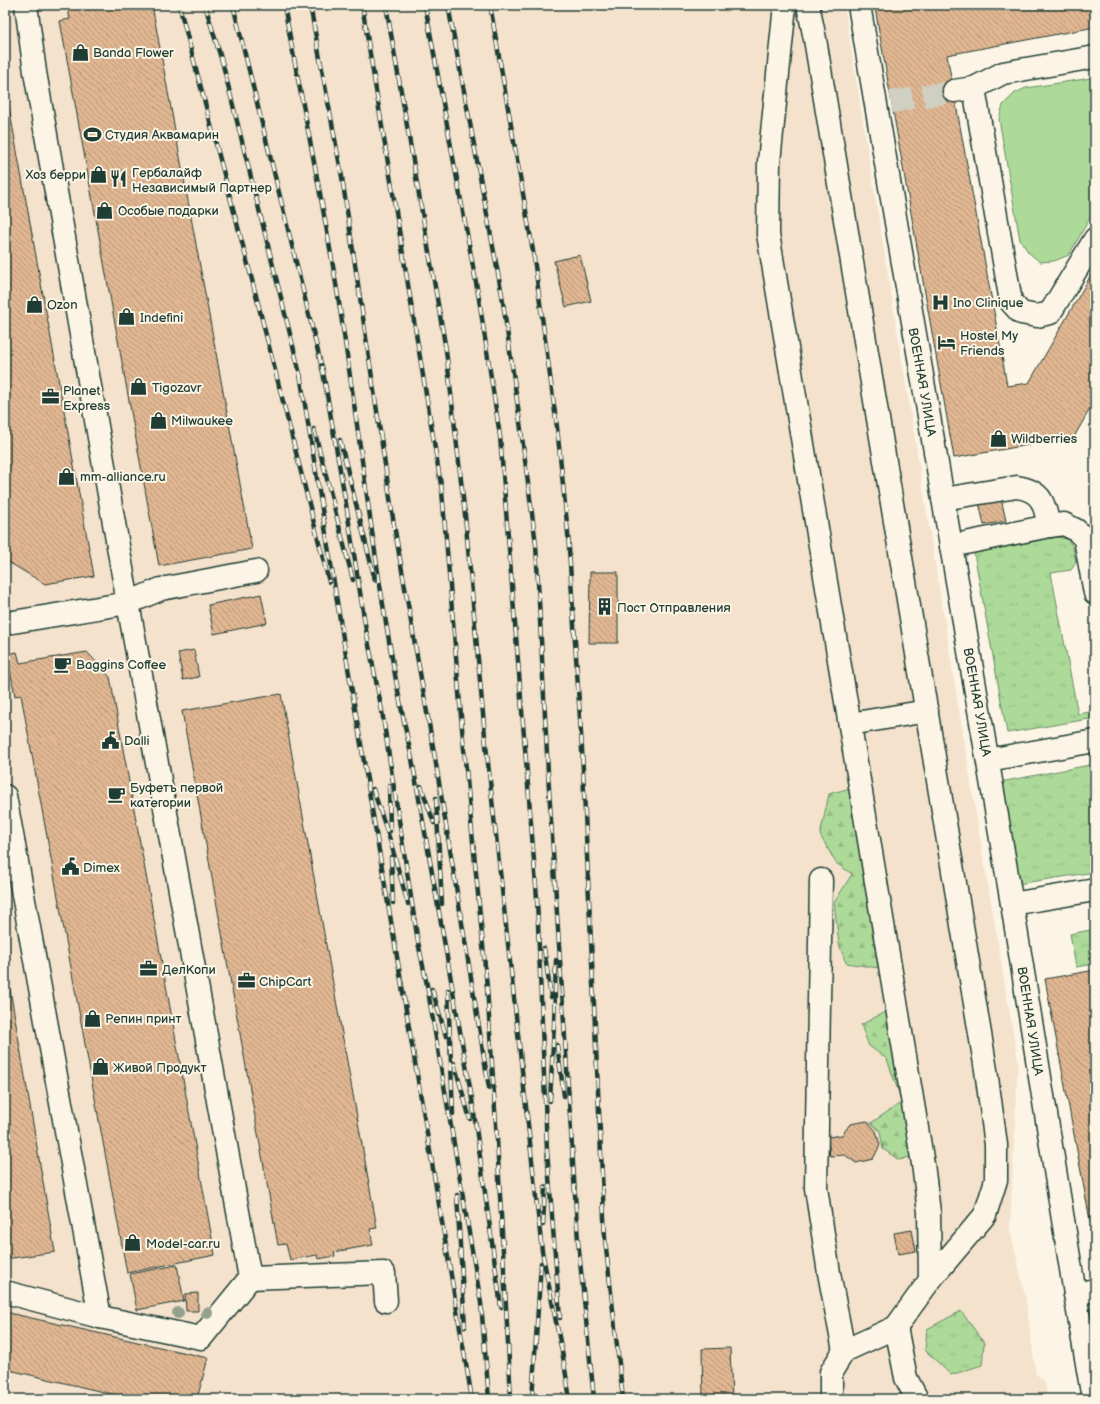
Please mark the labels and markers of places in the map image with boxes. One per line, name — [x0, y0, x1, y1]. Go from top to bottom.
shop icon: Banda Flower — [70, 42, 90, 62]
place label: Banda Flower — [93, 45, 174, 61]
sports icon: Студия Аквамарин — [82, 124, 102, 144]
place label: Студия Аквамарин — [105, 127, 219, 143]
shop icon: Хоз берри — [89, 164, 109, 184]
place label: Гербалайф Независимый Партнер — [132, 165, 272, 196]
place label: Хоз берри — [25, 167, 86, 183]
restaurant icon: Гербалайф Независимый Партнер — [109, 169, 129, 189]
shop icon: Особые подарки — [95, 200, 115, 220]
place label: Особые подарки — [118, 203, 219, 219]
hospital icon: Ino Clinique — [930, 292, 950, 312]
shop icon: Ozon — [24, 294, 44, 314]
place label: Ino Clinique — [953, 295, 1024, 311]
place label: Ozon — [47, 297, 77, 313]
shop icon: Indefini — [117, 307, 137, 327]
place label: Indefini — [140, 310, 183, 326]
place label: Hostel My Friends — [960, 328, 1018, 359]
hotel icon: Hostel My Friends — [937, 332, 957, 352]
shop icon: Tigozavr — [129, 377, 149, 397]
place label: Tigozavr — [152, 380, 202, 396]
place label: Planet Express — [63, 383, 111, 414]
office icon: Planet Express — [40, 387, 60, 407]
shop icon: Milwaukee — [148, 410, 168, 430]
place label: Milwaukee — [171, 413, 233, 429]
shop icon: Wildberries — [988, 428, 1008, 448]
place label: Wildberries — [1011, 431, 1078, 447]
shop icon: mm-alliance.ru — [57, 466, 77, 486]
place label: mm-alliance.ru — [80, 469, 166, 485]
building icon: Пост Отправления — [594, 597, 614, 617]
place label: Пост Отправления — [617, 600, 731, 616]
cafe icon: Baggins Coffee — [53, 654, 73, 674]
place label: Baggins Coffee — [76, 657, 166, 673]
public building icon: Dalli — [101, 730, 121, 750]
place label: Dalli — [124, 733, 150, 749]
place label: Буфетъ первой категории — [130, 780, 223, 811]
cafe icon: Буфетъ первой категории — [107, 784, 127, 804]
public building icon: Dimex — [60, 857, 80, 877]
place label: Dimex — [83, 860, 120, 876]
office icon: ДелКопи — [139, 959, 159, 979]
place label: ДелКопи — [162, 962, 216, 978]
office icon: ChipCart — [236, 971, 256, 991]
place label: ChipCart — [259, 974, 311, 990]
shop icon: Репин принт — [82, 1008, 102, 1028]
place label: Репин принт — [105, 1011, 182, 1027]
shop icon: Живой Продукт — [90, 1057, 110, 1077]
place label: Живой Продукт — [113, 1060, 207, 1076]
shop icon: Model-car.ru — [123, 1233, 143, 1253]
place label: Model-car.ru — [146, 1236, 220, 1252]

